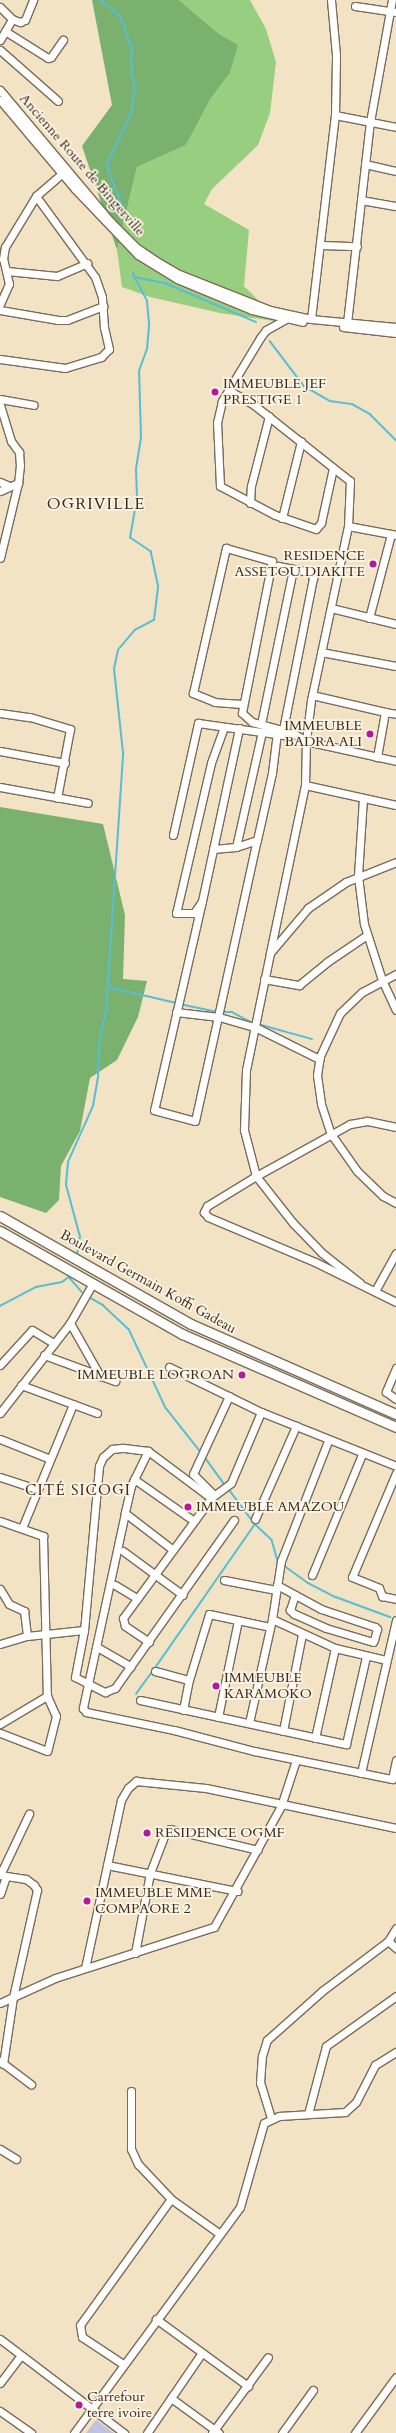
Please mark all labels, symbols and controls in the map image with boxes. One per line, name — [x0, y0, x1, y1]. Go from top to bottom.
street label: Ancienne Route de Bingerville — [16, 90, 148, 240]
place label: IMMEUBLE JEF PRESTIGE 1 — [223, 376, 326, 408]
marker: IMMEUBLE JEF PRESTIGE 1 — [210, 387, 220, 397]
district label: OGRIVILLE — [47, 494, 145, 514]
place label: RESIDENCE ASSETOU DIAKITE — [235, 548, 365, 580]
marker: RESIDENCE ASSETOU DIAKITE — [368, 559, 378, 569]
place label: IMMEUBLE BADRA ALI — [284, 718, 362, 750]
marker: IMMEUBLE BADRA ALI — [365, 729, 375, 739]
street label: Boulevard Germain Koffi Gadeau — [57, 1226, 239, 1338]
place label: IMMEUBLE LOGROAN — [77, 1367, 234, 1383]
marker: IMMEUBLE LOGROAN — [237, 1370, 247, 1380]
district label: CITÉ SICOGI — [25, 1482, 131, 1500]
place label: IMMEUBLE AMAZOU — [196, 1499, 344, 1515]
marker: IMMEUBLE AMAZOU — [183, 1502, 193, 1512]
place label: IMMEUBLE KARAMOKO — [224, 1670, 312, 1702]
marker: IMMEUBLE KARAMOKO — [211, 1681, 221, 1691]
place label: RESIDENCE OGMF — [155, 1825, 285, 1841]
marker: RESIDENCE OGMF — [142, 1828, 152, 1838]
place label: IMMEUBLE MME COMPAORE 2 — [95, 1885, 212, 1918]
marker: IMMEUBLE MME COMPAORE 2 — [82, 1896, 92, 1906]
place label: Carrefour terre ivoire — [87, 2389, 152, 2422]
marker: Carrefour terre ivoire — [74, 2400, 84, 2410]

